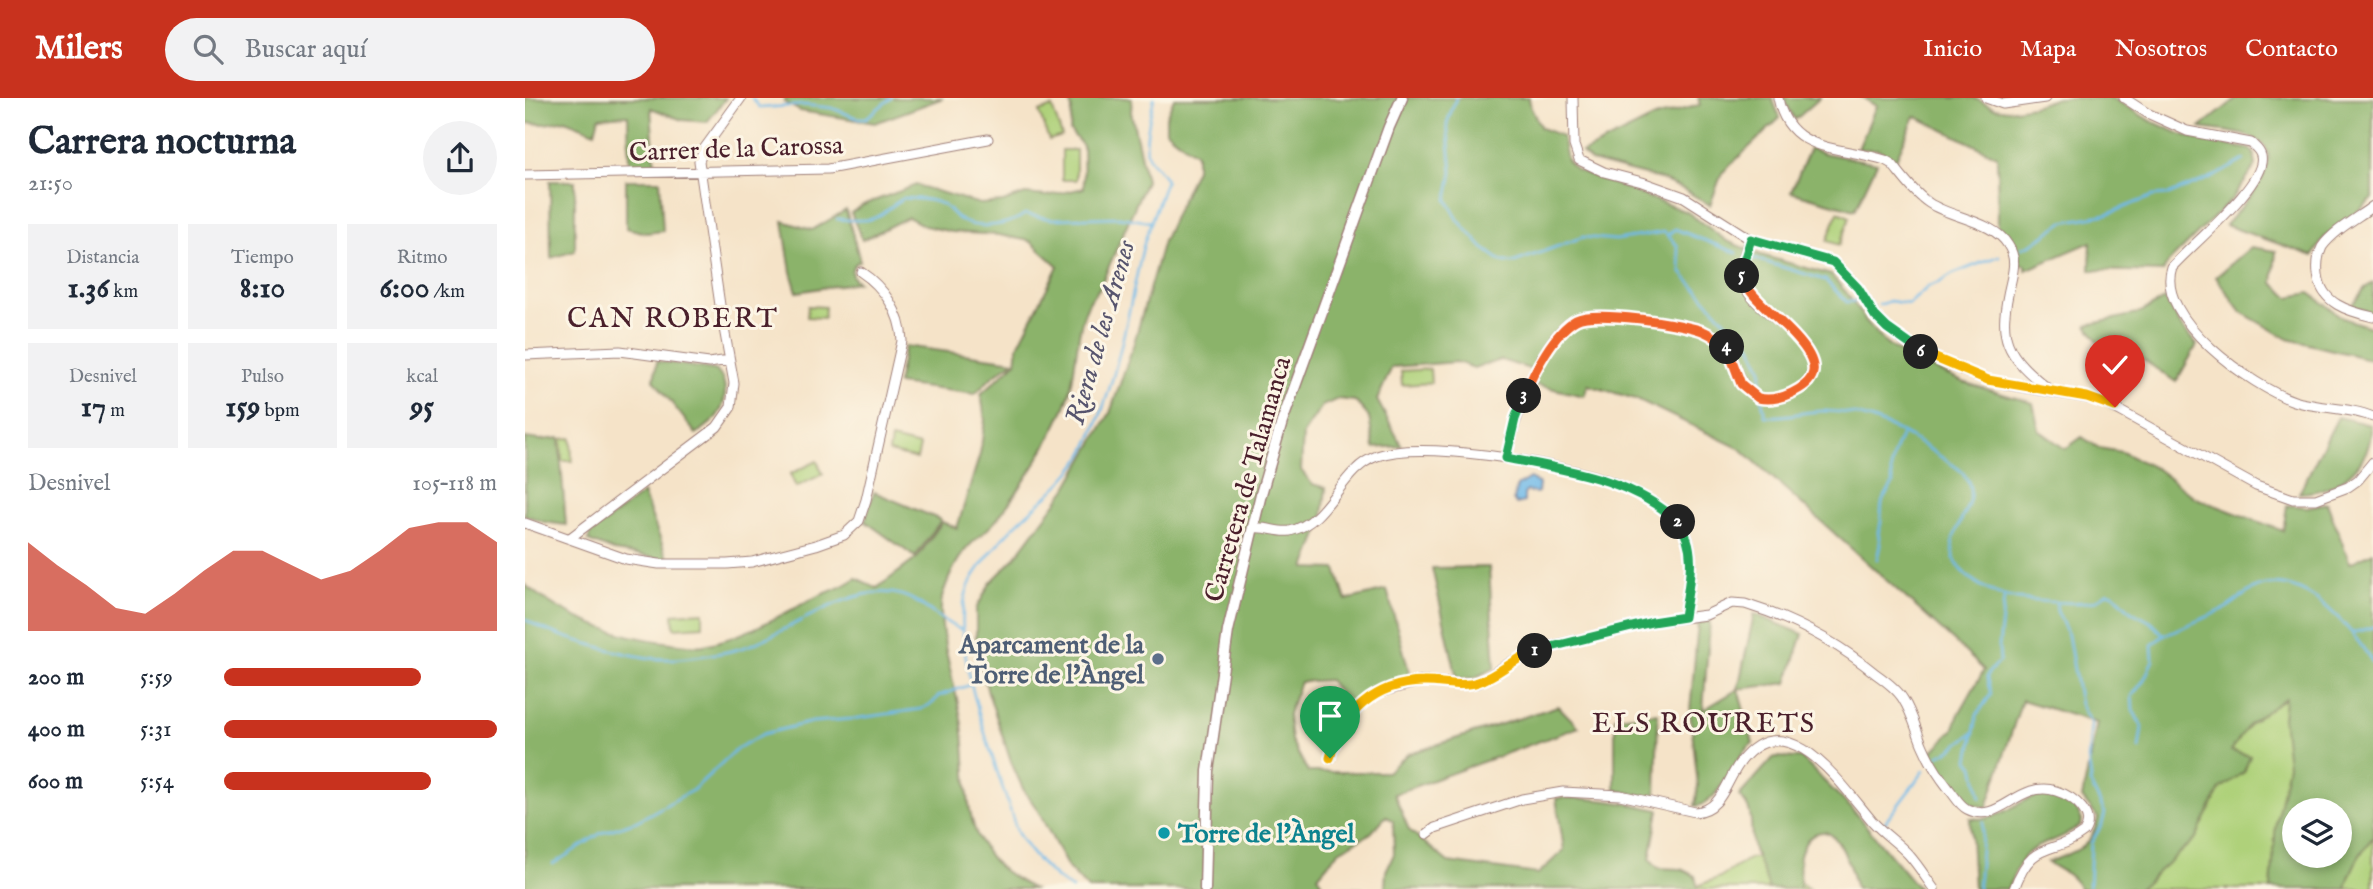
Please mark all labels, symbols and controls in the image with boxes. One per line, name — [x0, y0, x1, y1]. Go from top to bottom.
search box — [165, 18, 655, 81]
text: Milers — [35, 28, 123, 70]
icon: search — [189, 30, 227, 68]
text: Buscar aquí — [245, 33, 367, 66]
text: Inicio — [1923, 34, 1982, 65]
text: Mapa — [2020, 34, 2076, 65]
text: Nosotros — [2114, 34, 2207, 65]
text: Contacto — [2245, 34, 2338, 65]
text: Carrera nocturna — [28, 119, 296, 167]
button: share — [423, 121, 497, 195]
street label: Carrer de la Carossa — [628, 129, 845, 170]
text: 21:50 — [28, 169, 73, 198]
water label: Riera de les Arenes — [1058, 236, 1145, 429]
text: Distancia — [66, 246, 139, 270]
text: Tiempo — [231, 246, 294, 270]
text: Ritmo — [397, 246, 448, 270]
pin: 5 — [1725, 258, 1759, 294]
text: 5 — [1738, 263, 1745, 287]
text: 1.36 — [68, 270, 109, 308]
text: 8:10 — [240, 270, 285, 308]
text: 6:00 — [379, 270, 429, 308]
text: km — [109, 280, 138, 304]
text: /km — [429, 280, 465, 304]
district label: CAN ROBERT — [567, 302, 779, 337]
pin: 4 — [1709, 330, 1745, 364]
text: 4 — [1722, 334, 1731, 358]
pin: 6 — [1903, 334, 1939, 370]
pin — [2085, 335, 2145, 407]
text: 6 — [1916, 339, 1925, 363]
icon: check — [2096, 346, 2134, 384]
street label: Carretera de Talamanca — [1198, 352, 1299, 606]
text: Desnivel — [69, 365, 137, 389]
text: Pulso — [241, 365, 284, 389]
text: kcal — [406, 365, 438, 389]
pin: 3 — [1507, 378, 1541, 414]
text: 3 — [1520, 383, 1527, 407]
text: 17 — [81, 389, 106, 427]
text: 159 — [225, 389, 260, 427]
text: 95 — [410, 389, 434, 427]
text: m — [106, 399, 125, 423]
text: bpm — [260, 399, 300, 423]
text: Desnivel — [28, 469, 110, 498]
text: 105–118 m — [412, 469, 497, 498]
pin: 2 — [1661, 504, 1695, 540]
text: 2 — [1673, 509, 1682, 533]
place label: Aparcament de la Torre de l'Àngel — [958, 629, 1145, 692]
pin: 1 — [1517, 634, 1553, 668]
text: 1 — [1531, 638, 1538, 662]
marker: Aparcament de la Torre de l'Àngel — [1150, 651, 1166, 667]
text: 200 m — [28, 663, 84, 692]
text: 5:59 — [140, 663, 173, 692]
pin — [1300, 686, 1360, 758]
icon: arrive — [1311, 697, 1349, 735]
district label: ELS ROURETS — [1592, 707, 1816, 742]
text: 400 m — [28, 715, 85, 744]
text: 5:31 — [140, 715, 172, 744]
text: 600 m — [28, 767, 83, 796]
text: 5:54 — [140, 767, 174, 796]
map controls — [2282, 798, 2352, 868]
button: layers — [2282, 798, 2352, 868]
place label: Torre de l'Àngel — [1177, 818, 1355, 851]
marker: Torre de l'Àngel — [1156, 825, 1172, 841]

